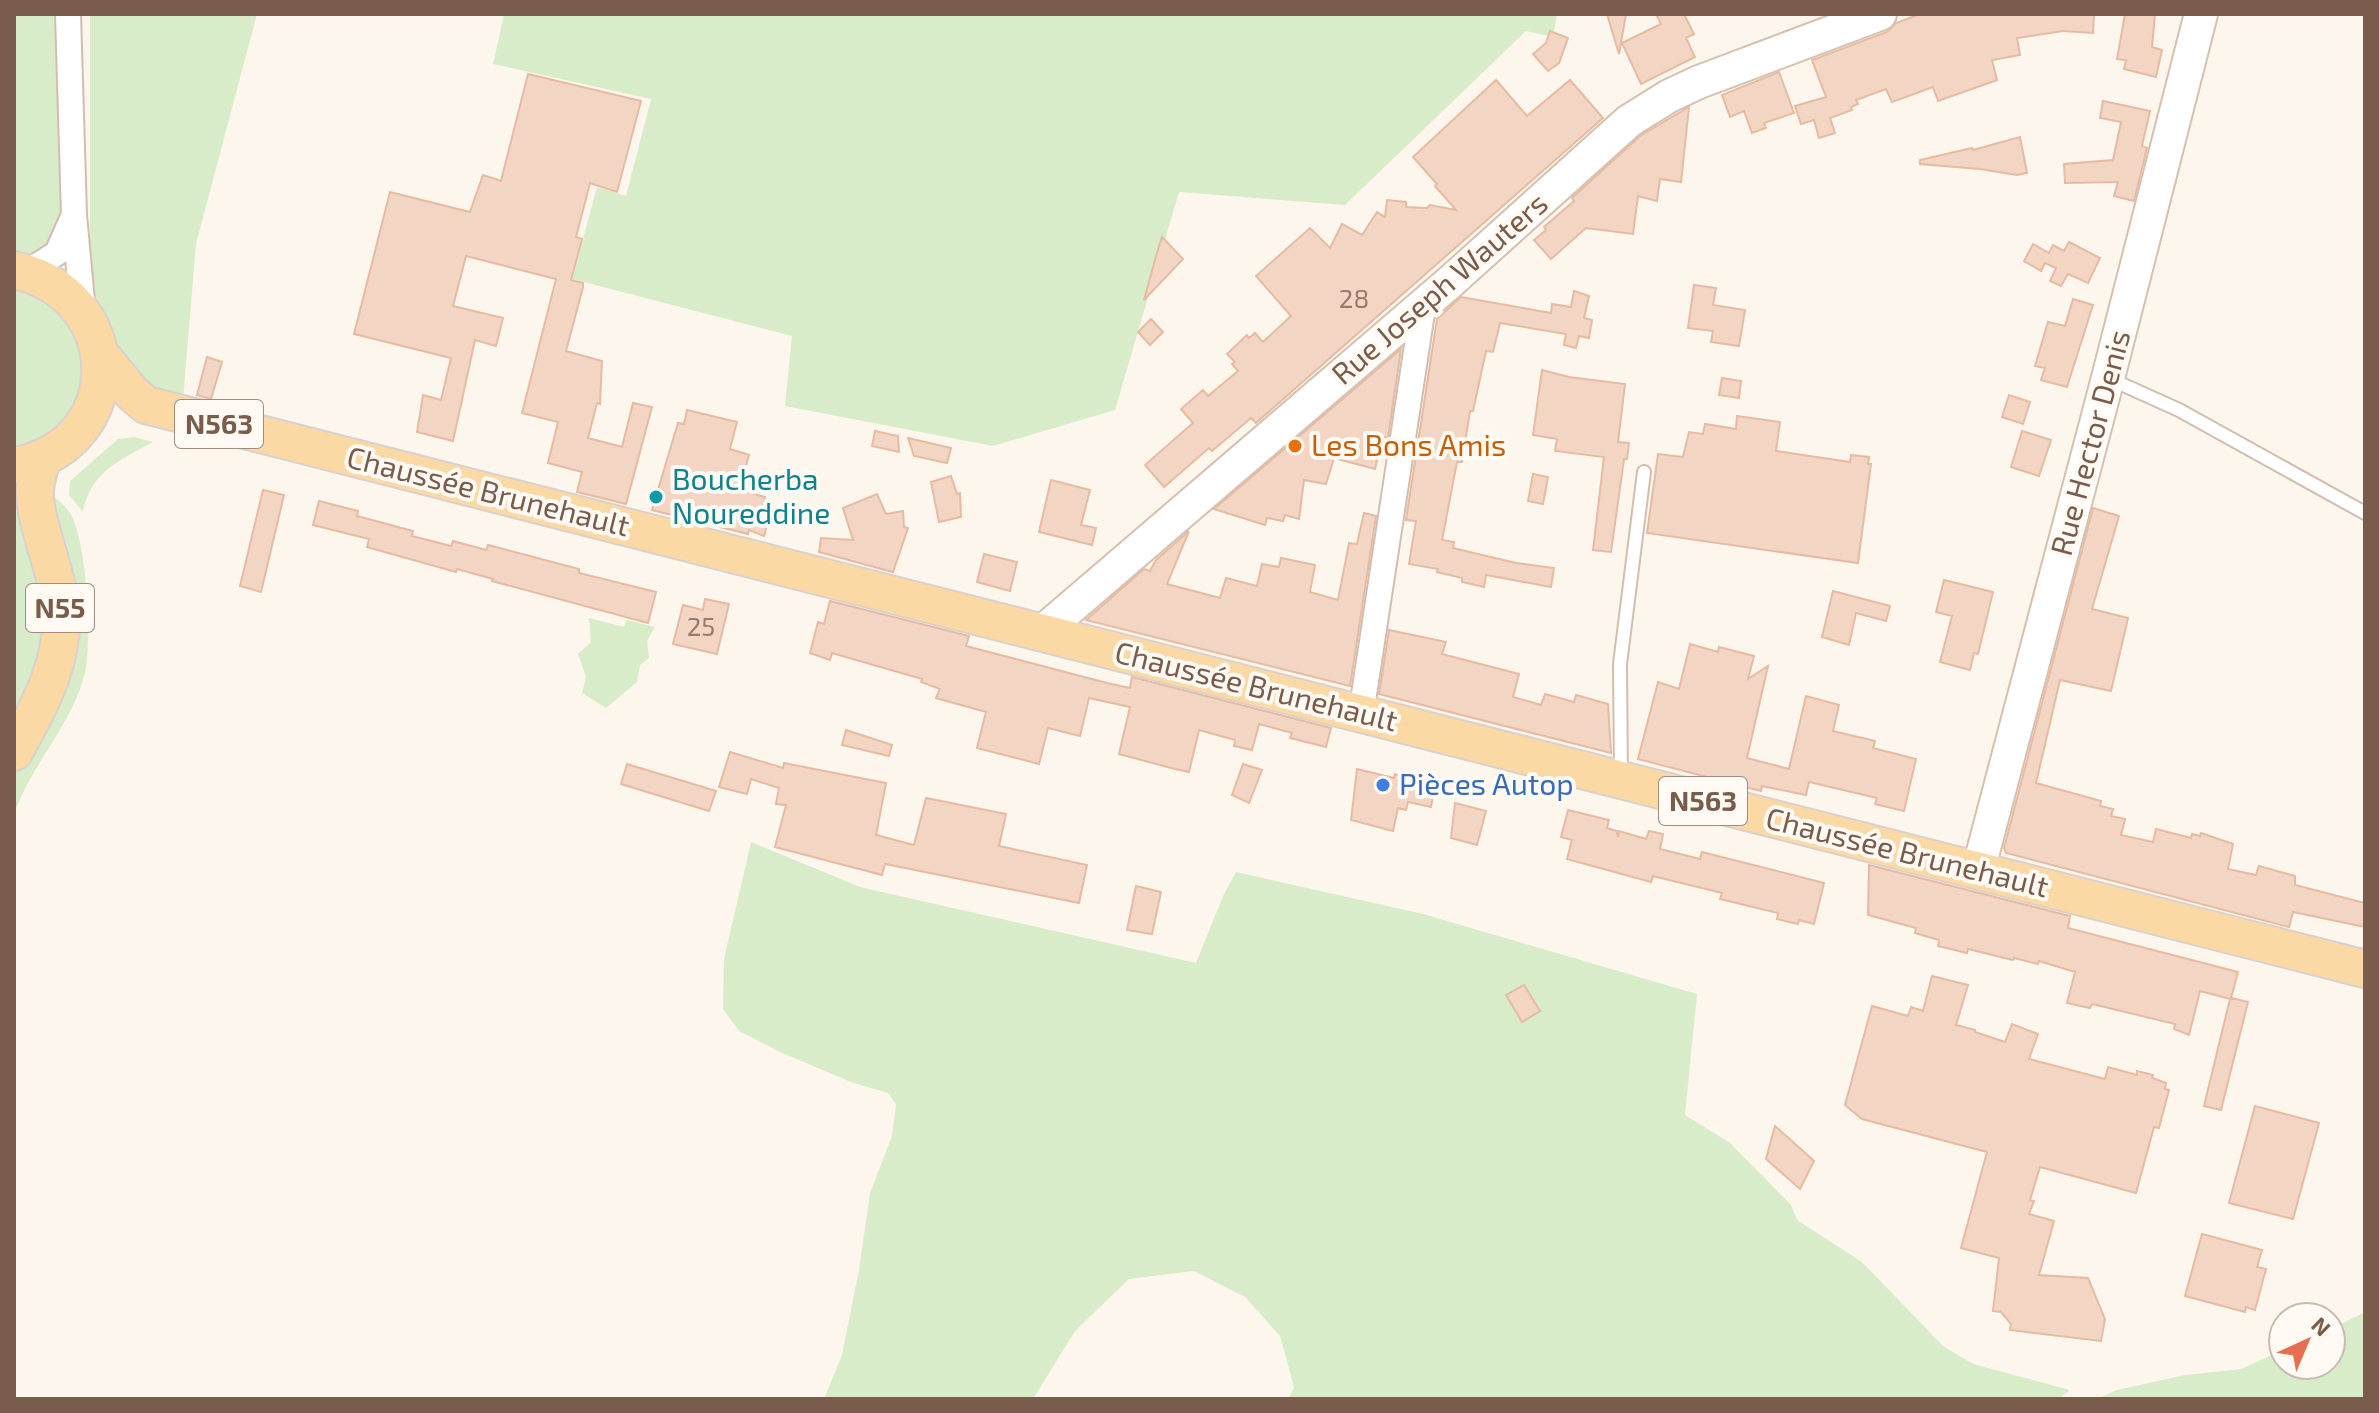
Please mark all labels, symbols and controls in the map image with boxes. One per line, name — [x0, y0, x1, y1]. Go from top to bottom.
street label: Rue Joseph Wauters — [1323, 184, 1554, 391]
house number: 28 — [1339, 282, 1369, 313]
street label: Rue Hector Denis — [2042, 326, 2136, 559]
road number: N563 — [175, 400, 263, 448]
place label: Les Bons Amis — [1311, 426, 1506, 462]
marker: Les Bons Amis — [1286, 437, 1304, 455]
street label: Chaussée Brunehault — [343, 438, 633, 543]
place label: Boucherba Noureddine — [672, 460, 830, 530]
marker: Boucherba Noureddine — [647, 488, 665, 506]
road number: N55 — [26, 584, 94, 632]
house number: 25 — [687, 610, 715, 641]
street label: Chaussée Brunehault — [1111, 633, 1401, 738]
place label: Pièces Autop — [1399, 765, 1574, 801]
marker: Pièces Autop — [1374, 776, 1392, 794]
road number: N563 — [1659, 777, 1747, 825]
street label: Chaussée Brunehault — [1762, 799, 2052, 904]
north arrow — [2267, 1301, 2347, 1381]
text: N — [2307, 1311, 2336, 1341]

